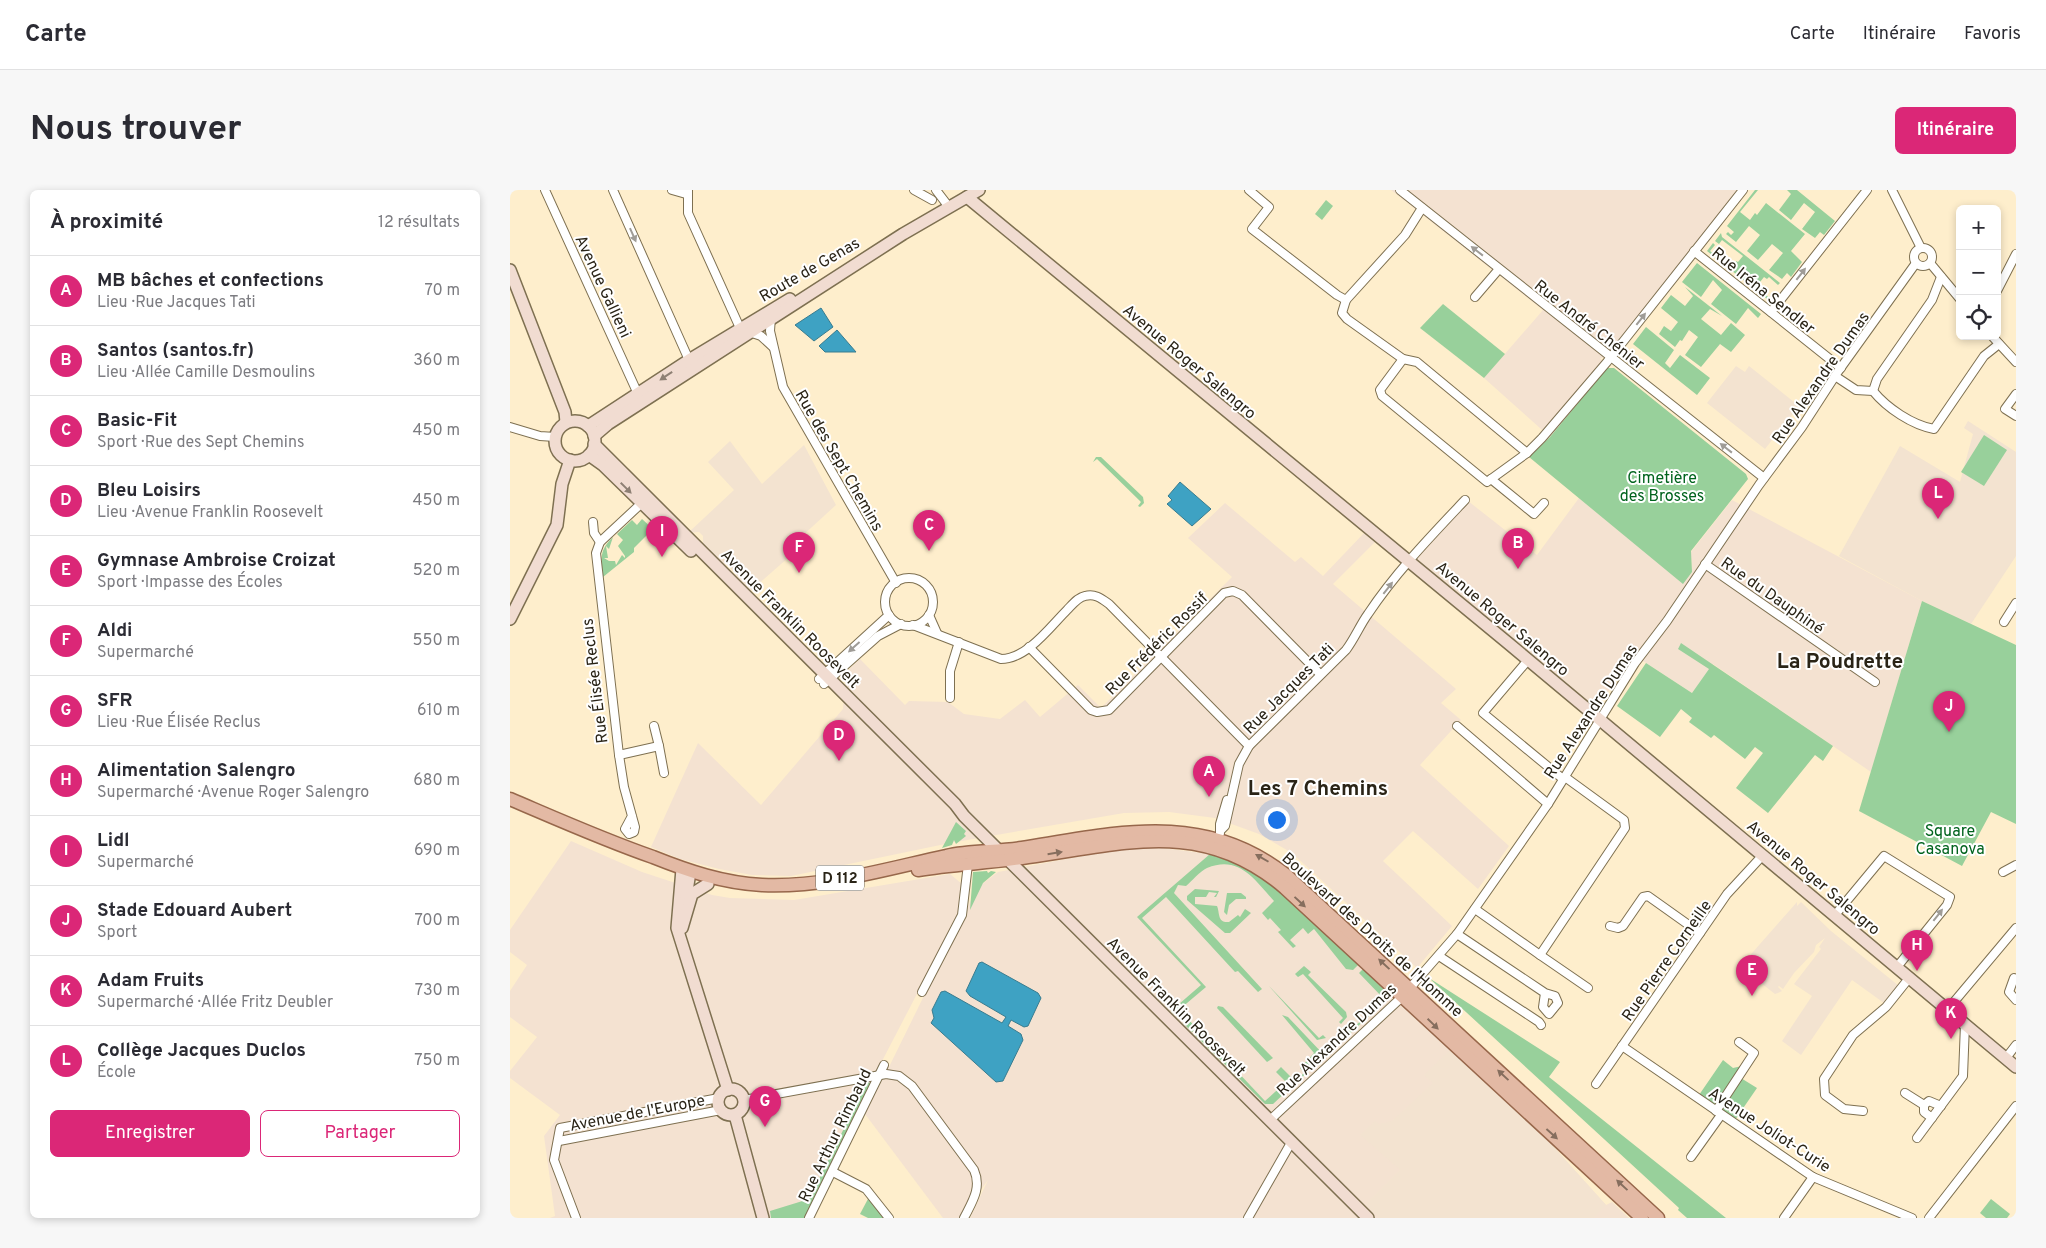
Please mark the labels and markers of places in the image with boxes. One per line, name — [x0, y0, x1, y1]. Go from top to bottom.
pin: L — [1922, 478, 1954, 519]
pin: C — [913, 510, 945, 551]
pin: I — [646, 516, 678, 557]
pin: B — [1502, 528, 1534, 569]
pin: F — [783, 532, 815, 573]
pin: J — [1933, 691, 1965, 732]
pin: D — [823, 720, 855, 761]
pin: A — [1193, 756, 1225, 797]
pin: H — [1901, 930, 1933, 971]
pin: E — [1736, 955, 1768, 996]
pin: K — [1935, 998, 1967, 1039]
pin: G — [749, 1086, 781, 1127]

